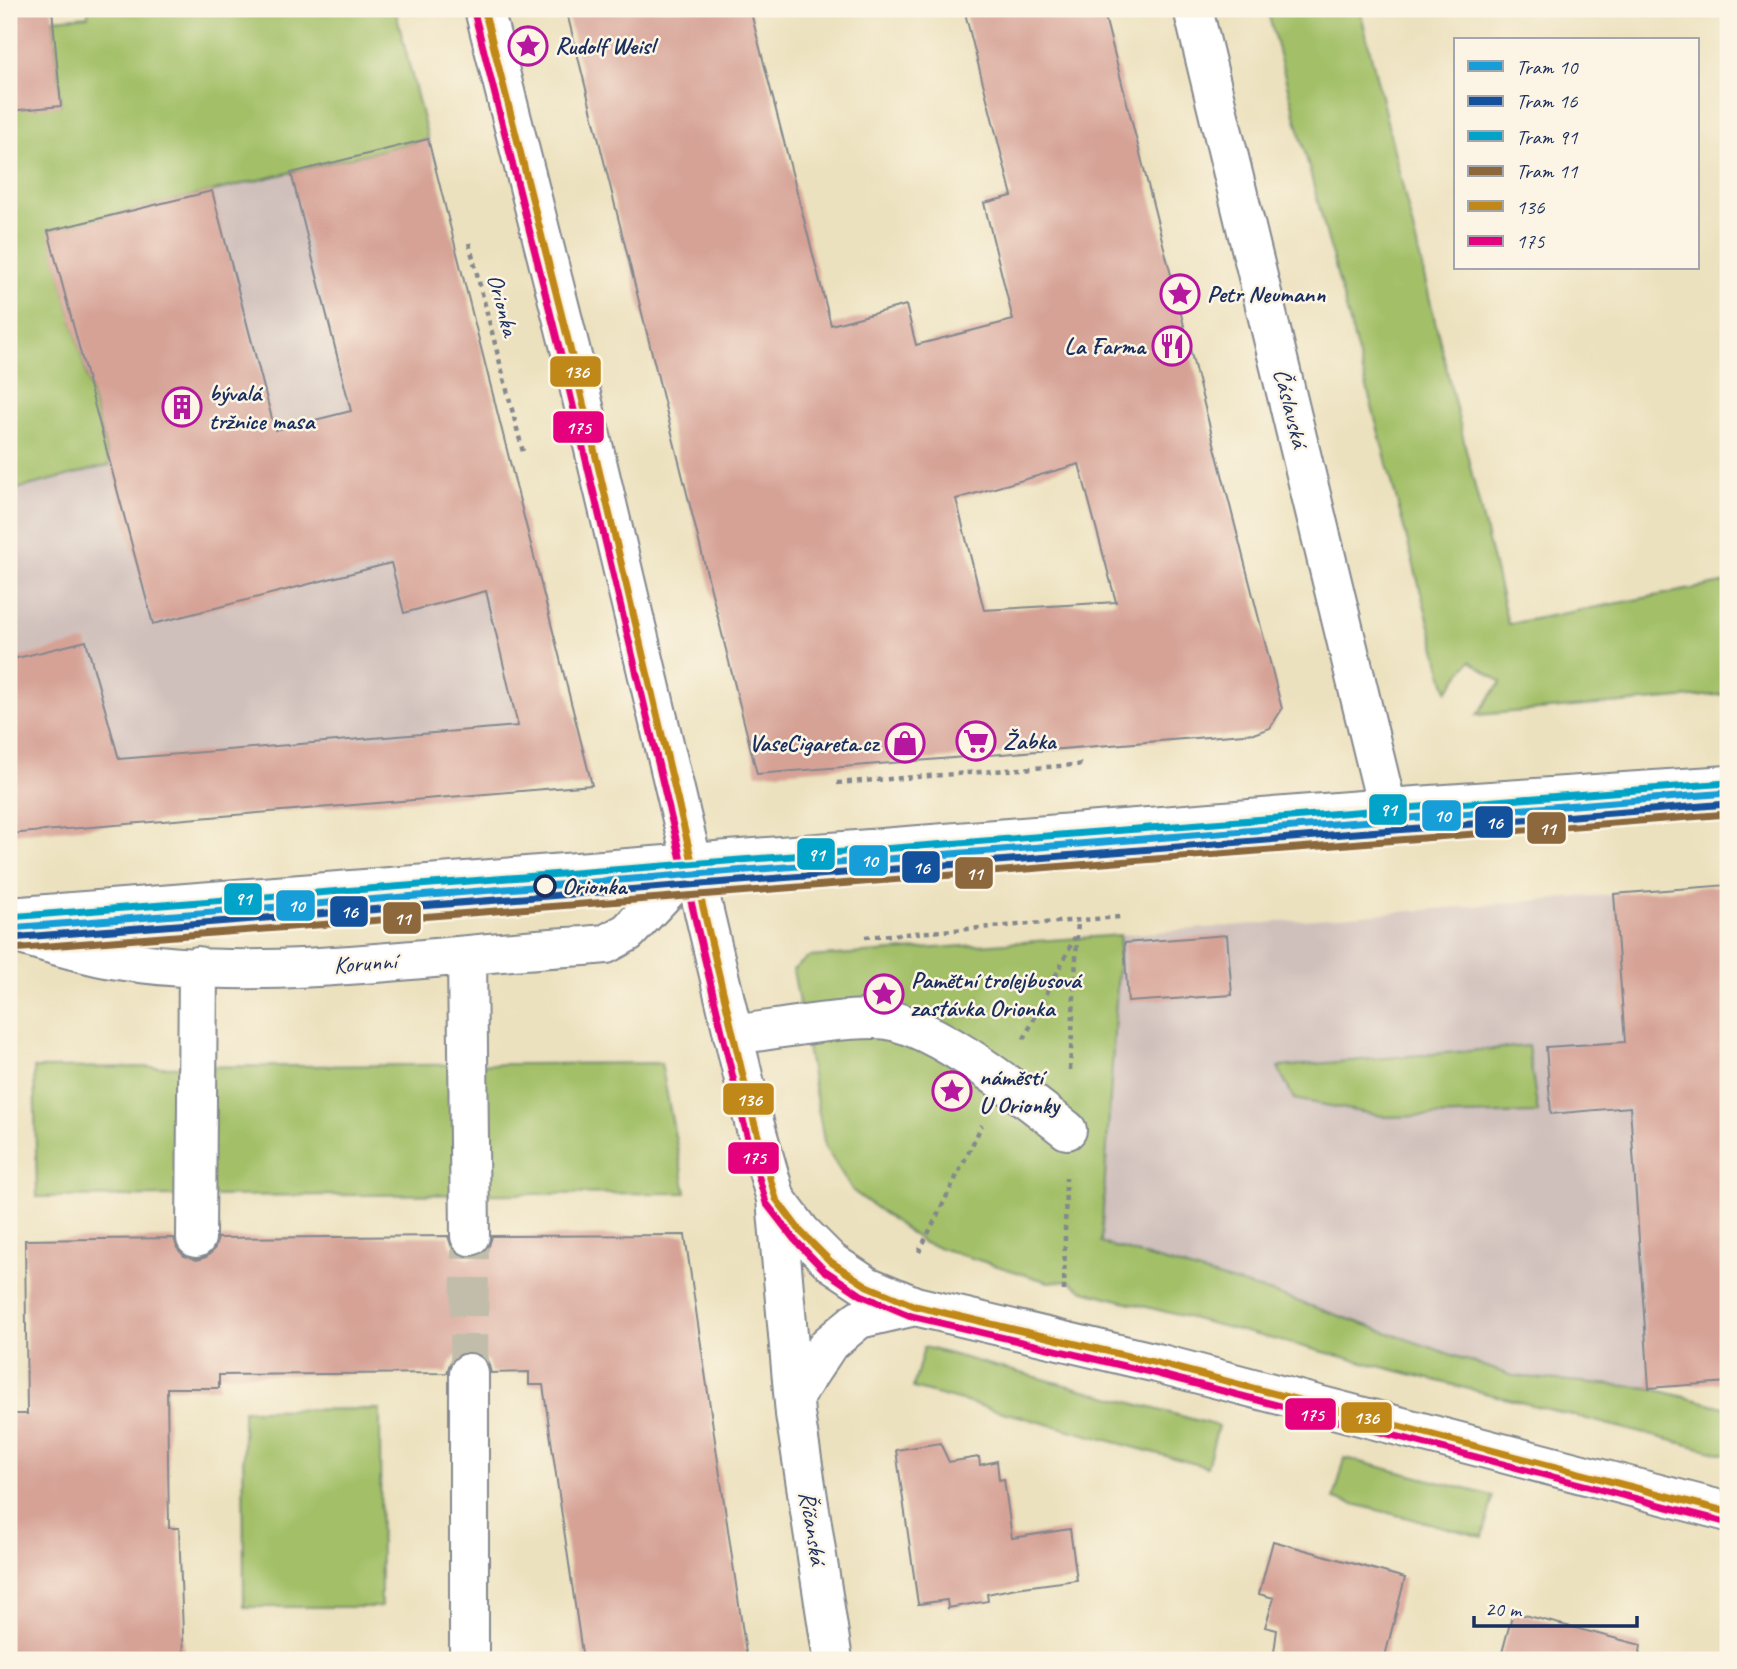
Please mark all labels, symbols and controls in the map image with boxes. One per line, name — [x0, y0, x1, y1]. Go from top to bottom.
place icon: Rudolf Weisl — [507, 25, 549, 67]
place label: Rudolf Weisl — [555, 31, 659, 61]
legend — [1454, 38, 1698, 270]
text: Tram 10 — [1516, 54, 1579, 80]
text: Tram 16 — [1516, 88, 1578, 114]
text: Tram 91 — [1516, 124, 1579, 150]
text: Tram 11 — [1516, 158, 1579, 184]
text: 136 — [1516, 194, 1545, 220]
text: 175 — [1516, 228, 1546, 254]
street label: Orionka — [480, 271, 526, 341]
place icon: Petr Neumann — [1159, 273, 1201, 315]
place label: Petr Neumann — [1207, 279, 1326, 309]
restaurant icon: La Farma — [1151, 325, 1193, 367]
place label: La Farma — [1064, 331, 1147, 361]
line badge: 136 — [549, 355, 602, 388]
text: 136 — [563, 360, 591, 384]
street label: Čáslavská — [1267, 365, 1316, 453]
place label: bývalá tržnice masa — [209, 378, 316, 436]
building icon: bývalá tržnice masa — [161, 386, 203, 428]
line badge: 175 — [552, 410, 605, 444]
text: 175 — [565, 416, 592, 440]
supermarket icon: Žabka — [955, 720, 997, 762]
shop icon: VaseCigareta.cz — [884, 722, 926, 764]
place label: Žabka — [1003, 726, 1058, 756]
place label: VaseCigareta.cz — [749, 728, 880, 758]
line badge: 91 — [1368, 793, 1408, 826]
text: 91 — [1380, 798, 1399, 822]
line badge: 10 — [1421, 799, 1462, 832]
text: 10 — [1433, 804, 1453, 828]
line badge: 16 — [1474, 805, 1514, 839]
text: 16 — [1485, 811, 1505, 835]
line badge: 11 — [1526, 811, 1567, 845]
text: 11 — [1538, 817, 1558, 841]
line badge: 91 — [796, 837, 836, 871]
text: 91 — [808, 843, 827, 867]
line badge: 10 — [848, 844, 889, 877]
text: 10 — [860, 849, 880, 873]
line badge: 16 — [901, 850, 941, 884]
text: 16 — [912, 856, 932, 880]
line badge: 11 — [954, 856, 994, 890]
text: 11 — [965, 862, 985, 886]
place label: Orionka — [562, 871, 628, 901]
marker: Orionka — [534, 875, 556, 897]
line badge: 91 — [223, 882, 263, 916]
text: 91 — [235, 887, 254, 911]
line badge: 10 — [275, 889, 316, 922]
text: 10 — [287, 894, 307, 918]
line badge: 16 — [329, 895, 369, 928]
text: 16 — [340, 900, 360, 924]
line badge: 11 — [382, 901, 422, 935]
text: 11 — [393, 907, 413, 931]
street label: Korunní — [333, 946, 402, 980]
place label: Pamětní trolejbusová zastávka Orionka — [911, 965, 1083, 1023]
place icon: Pamětní trolejbusová zastávka Orionka — [863, 973, 905, 1015]
place label: náměstí U Orionky — [979, 1062, 1062, 1120]
place icon: náměstí U Orionky — [931, 1070, 973, 1112]
line badge: 136 — [722, 1082, 775, 1116]
text: 136 — [736, 1088, 764, 1112]
line badge: 175 — [727, 1141, 780, 1175]
text: 175 — [740, 1146, 767, 1170]
line badge: 175 — [1284, 1397, 1337, 1431]
line badge: 136 — [1340, 1401, 1393, 1434]
text: 175 — [1298, 1403, 1325, 1427]
text: 136 — [1353, 1406, 1381, 1430]
street label: Říčanská — [792, 1489, 834, 1569]
scale bar — [1474, 1585, 1637, 1629]
text: 20 m — [1485, 1596, 1523, 1622]

